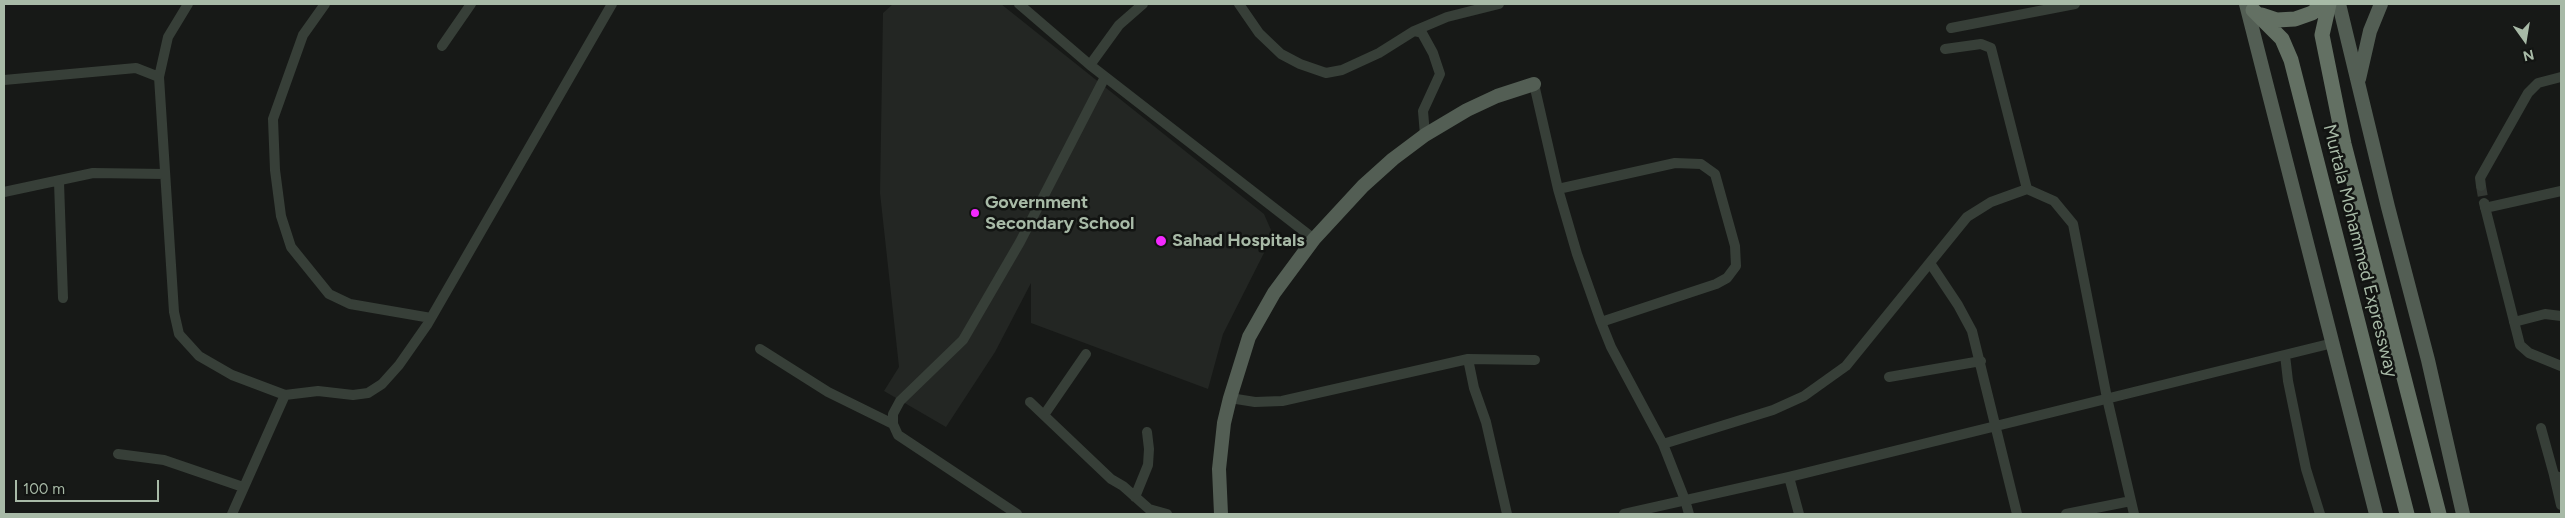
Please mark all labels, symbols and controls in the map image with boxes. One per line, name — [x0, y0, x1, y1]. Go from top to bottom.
north arrow — [2500, 15, 2550, 65]
text: N — [2521, 46, 2536, 65]
street label: Murtala Mohammed Expressway — [2318, 122, 2402, 380]
place label: Government Secondary School — [985, 192, 1135, 234]
marker: Government Secondary School — [969, 207, 981, 219]
place label: Sahad Hospitals — [1172, 230, 1305, 252]
marker: Sahad Hospitals — [1154, 234, 1168, 248]
scale bar — [18, 470, 161, 502]
text: 100 m — [23, 480, 65, 498]

